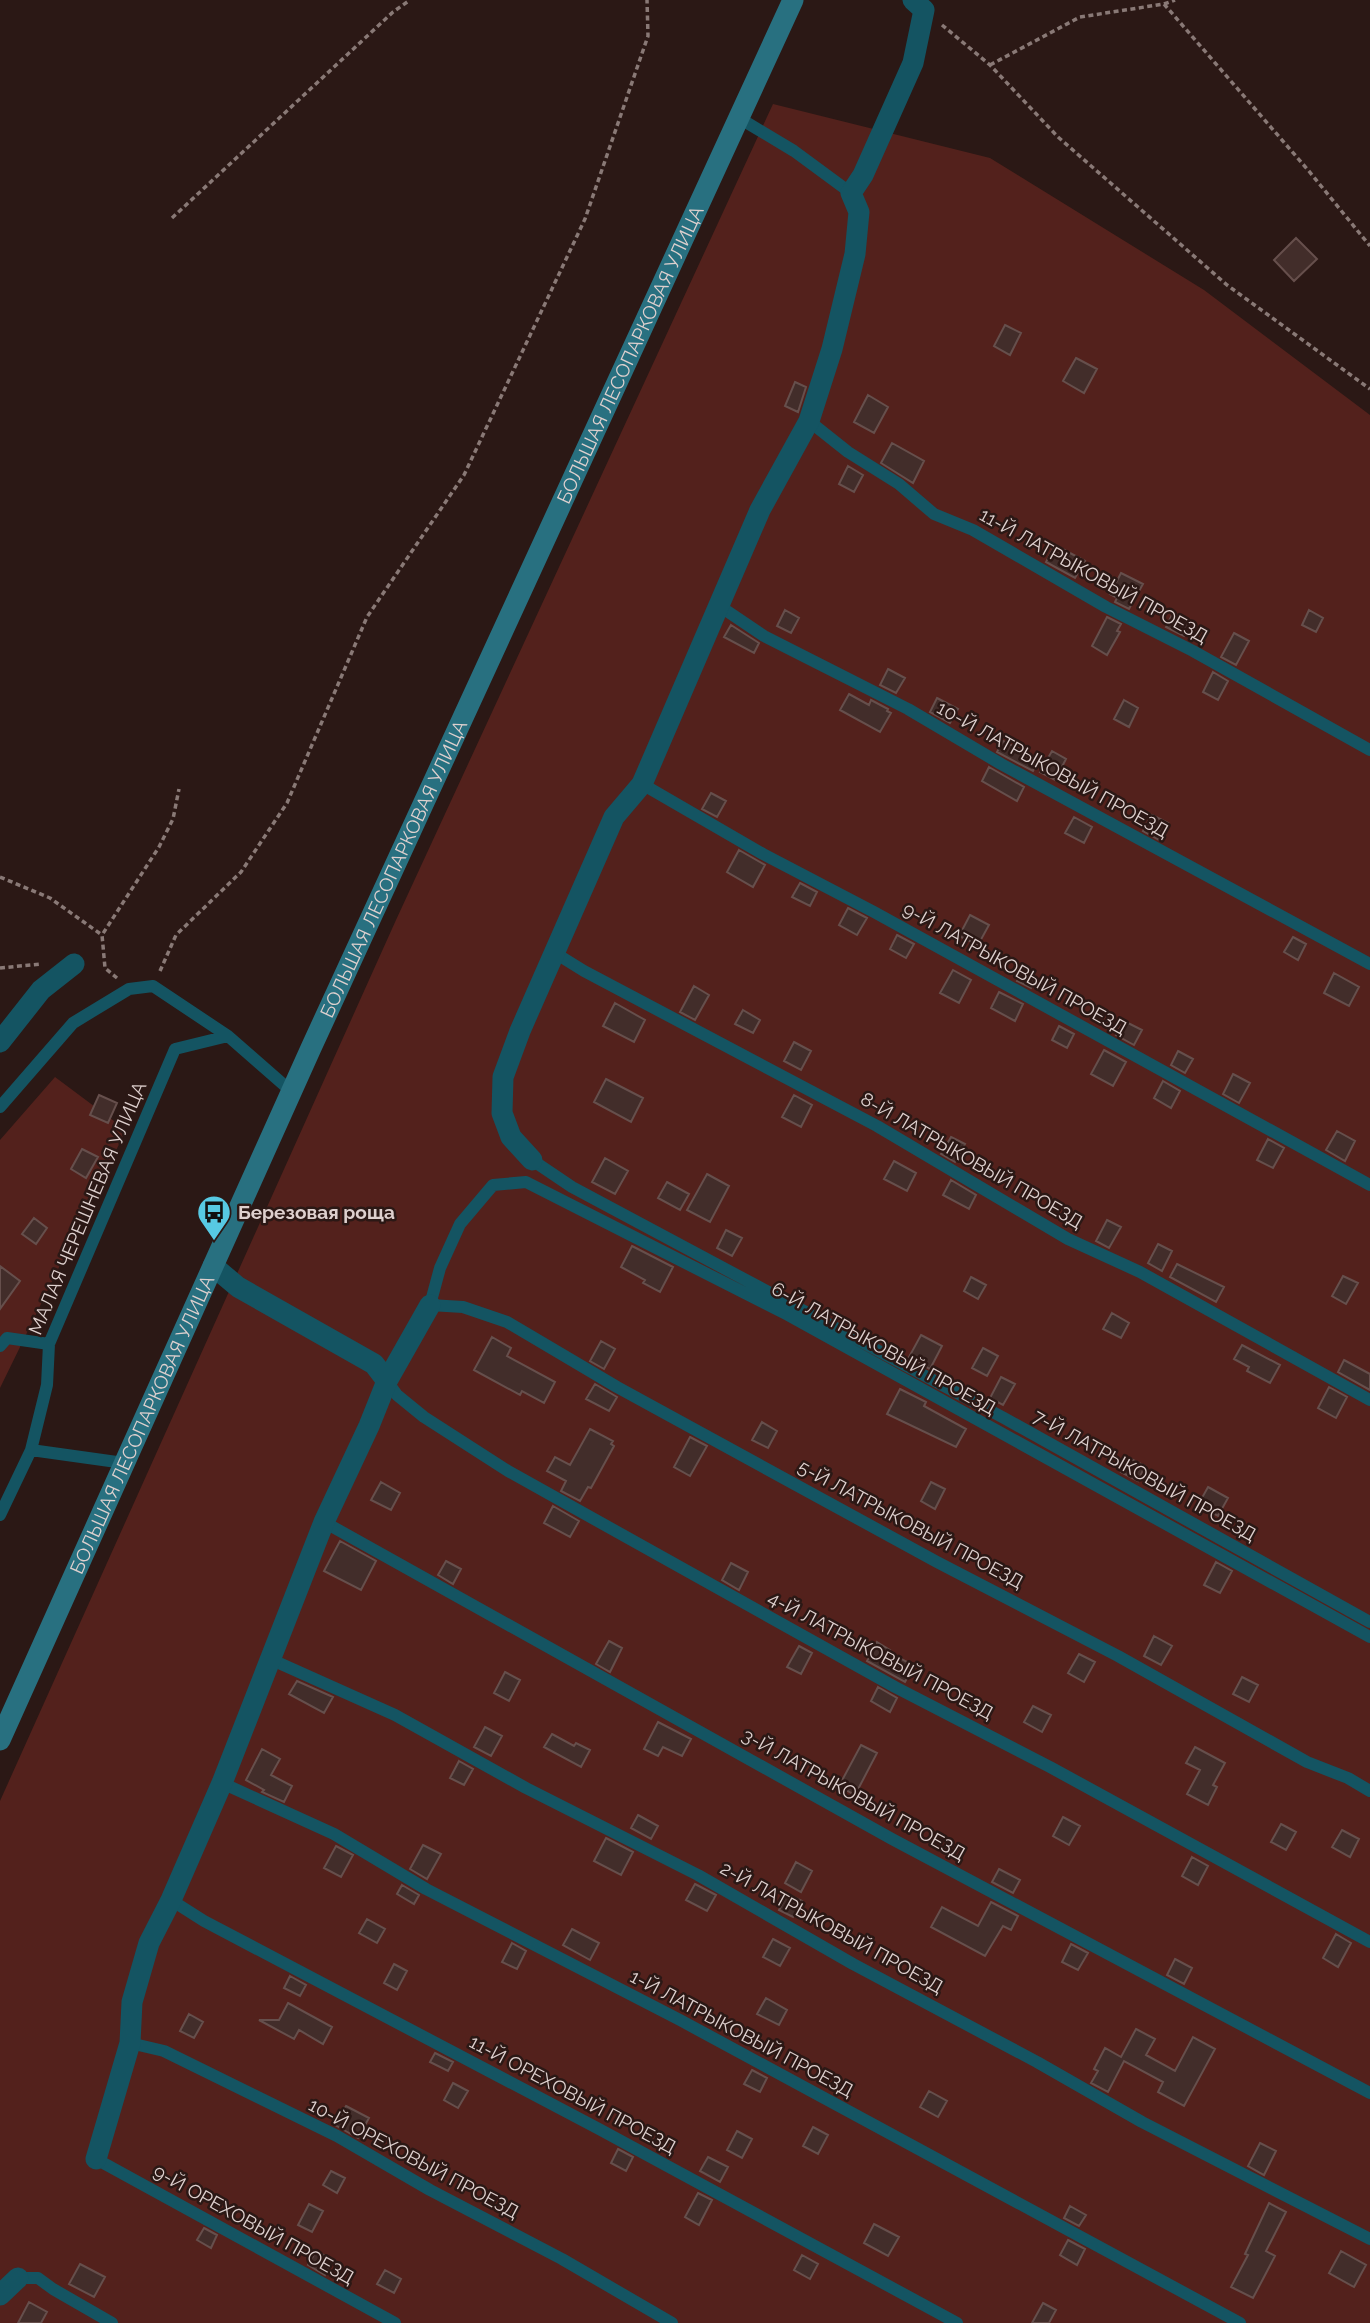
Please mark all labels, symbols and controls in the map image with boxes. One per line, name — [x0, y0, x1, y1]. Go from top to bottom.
street label: БОЛЬШАЯ ЛЕСОПАРКОВАЯ УЛИЦА — [552, 202, 708, 507]
street label: 11-Й ЛАТРЫКОВЫЙ ПРОЕЗД — [976, 503, 1212, 647]
street label: 10-Й ЛАТРЫКОВЫЙ ПРОЕЗД — [933, 696, 1173, 842]
street label: БОЛЬШАЯ ЛЕСОПАРКОВАЯ УЛИЦА — [316, 716, 471, 1021]
street label: 9-Й ЛАТРЫКОВЫЙ ПРОЕЗД — [899, 897, 1131, 1039]
street label: МАЛАЯ ЧЕРЕШНЕВАЯ УЛИЦА — [24, 1078, 150, 1338]
street label: 8-Й ЛАТРЫКОВЫЙ ПРОЕЗД — [857, 1087, 1087, 1233]
bus stop icon: Березовая роща — [195, 1193, 233, 1242]
place label: Березовая роща — [238, 1201, 395, 1223]
street label: БОЛЬШАЯ ЛЕСОПАРКОВАЯ УЛИЦА — [65, 1271, 219, 1577]
street label: 6-Й ЛАТРЫКОВЫЙ ПРОЕЗД — [768, 1277, 1000, 1419]
street label: 7-Й ЛАТРЫКОВЫЙ ПРОЕЗД — [1030, 1405, 1260, 1545]
street label: 5-Й ЛАТРЫКОВЫЙ ПРОЕЗД — [795, 1455, 1027, 1593]
street label: 4-Й ЛАТРЫКОВЫЙ ПРОЕЗД — [765, 1586, 997, 1724]
street label: 3-Й ЛАТРЫКОВЫЙ ПРОЕЗД — [739, 1723, 969, 1865]
street label: 2-Й ЛАТРЫКОВЫЙ ПРОЕЗД — [717, 1856, 947, 1998]
street label: 1-Й ЛАТРЫКОВЫЙ ПРОЕЗД — [627, 1965, 857, 2101]
street label: 11-Й ОРЕХОВЫЙ ПРОЕЗД — [466, 2030, 680, 2158]
street label: 10-Й ОРЕХОВЫЙ ПРОЕЗД — [305, 2093, 523, 2223]
street label: 9-Й ОРЕХОВЫЙ ПРОЕЗД — [150, 2160, 358, 2288]

